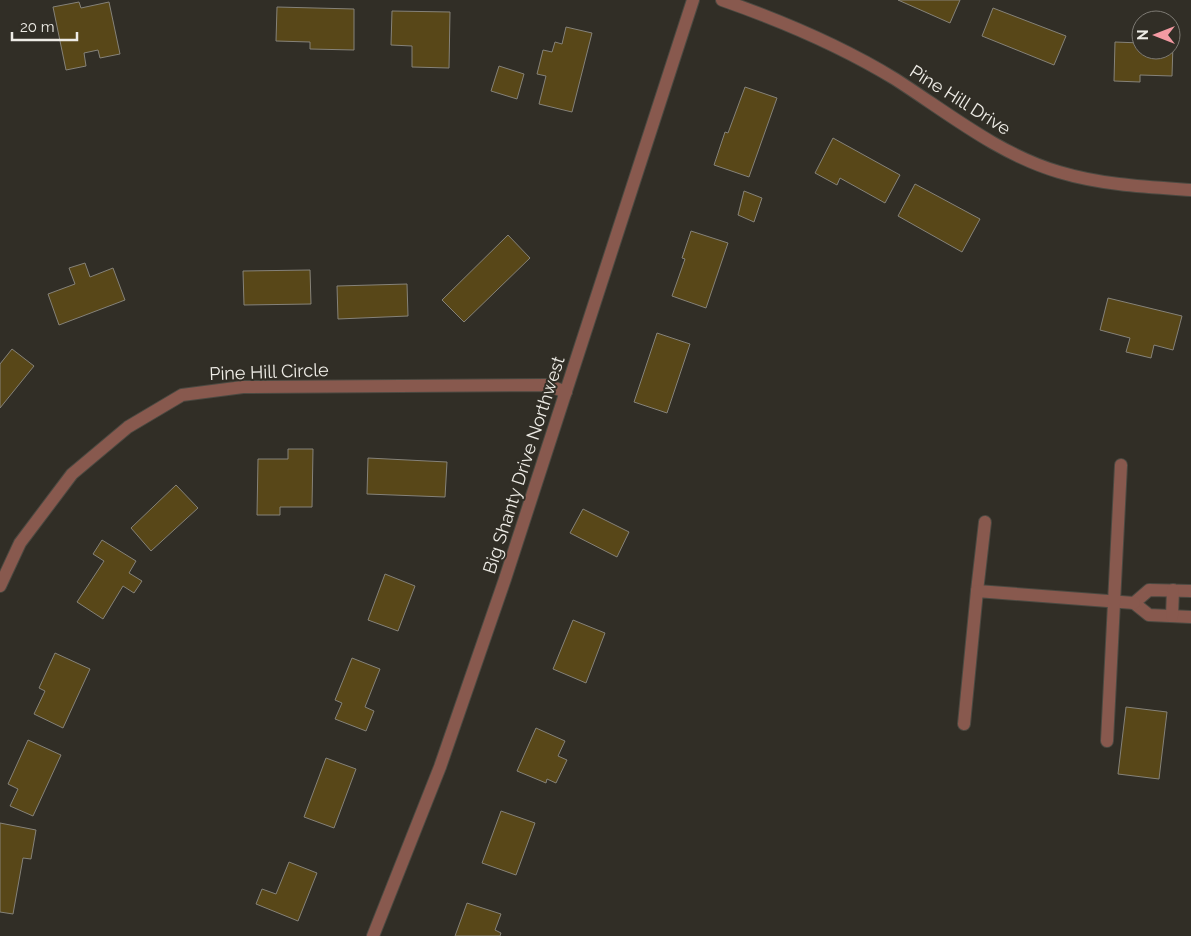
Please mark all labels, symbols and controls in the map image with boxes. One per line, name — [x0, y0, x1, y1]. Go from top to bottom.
scale bar — [12, 10, 78, 42]
north arrow — [1131, 10, 1181, 60]
text: 20 m — [20, 18, 55, 36]
text: N — [1135, 30, 1151, 40]
street label: Pine Hill Drive — [906, 60, 1015, 139]
street label: Big Shanty Drive Northwest — [478, 353, 569, 576]
street label: Pine Hill Circle — [209, 359, 329, 384]

